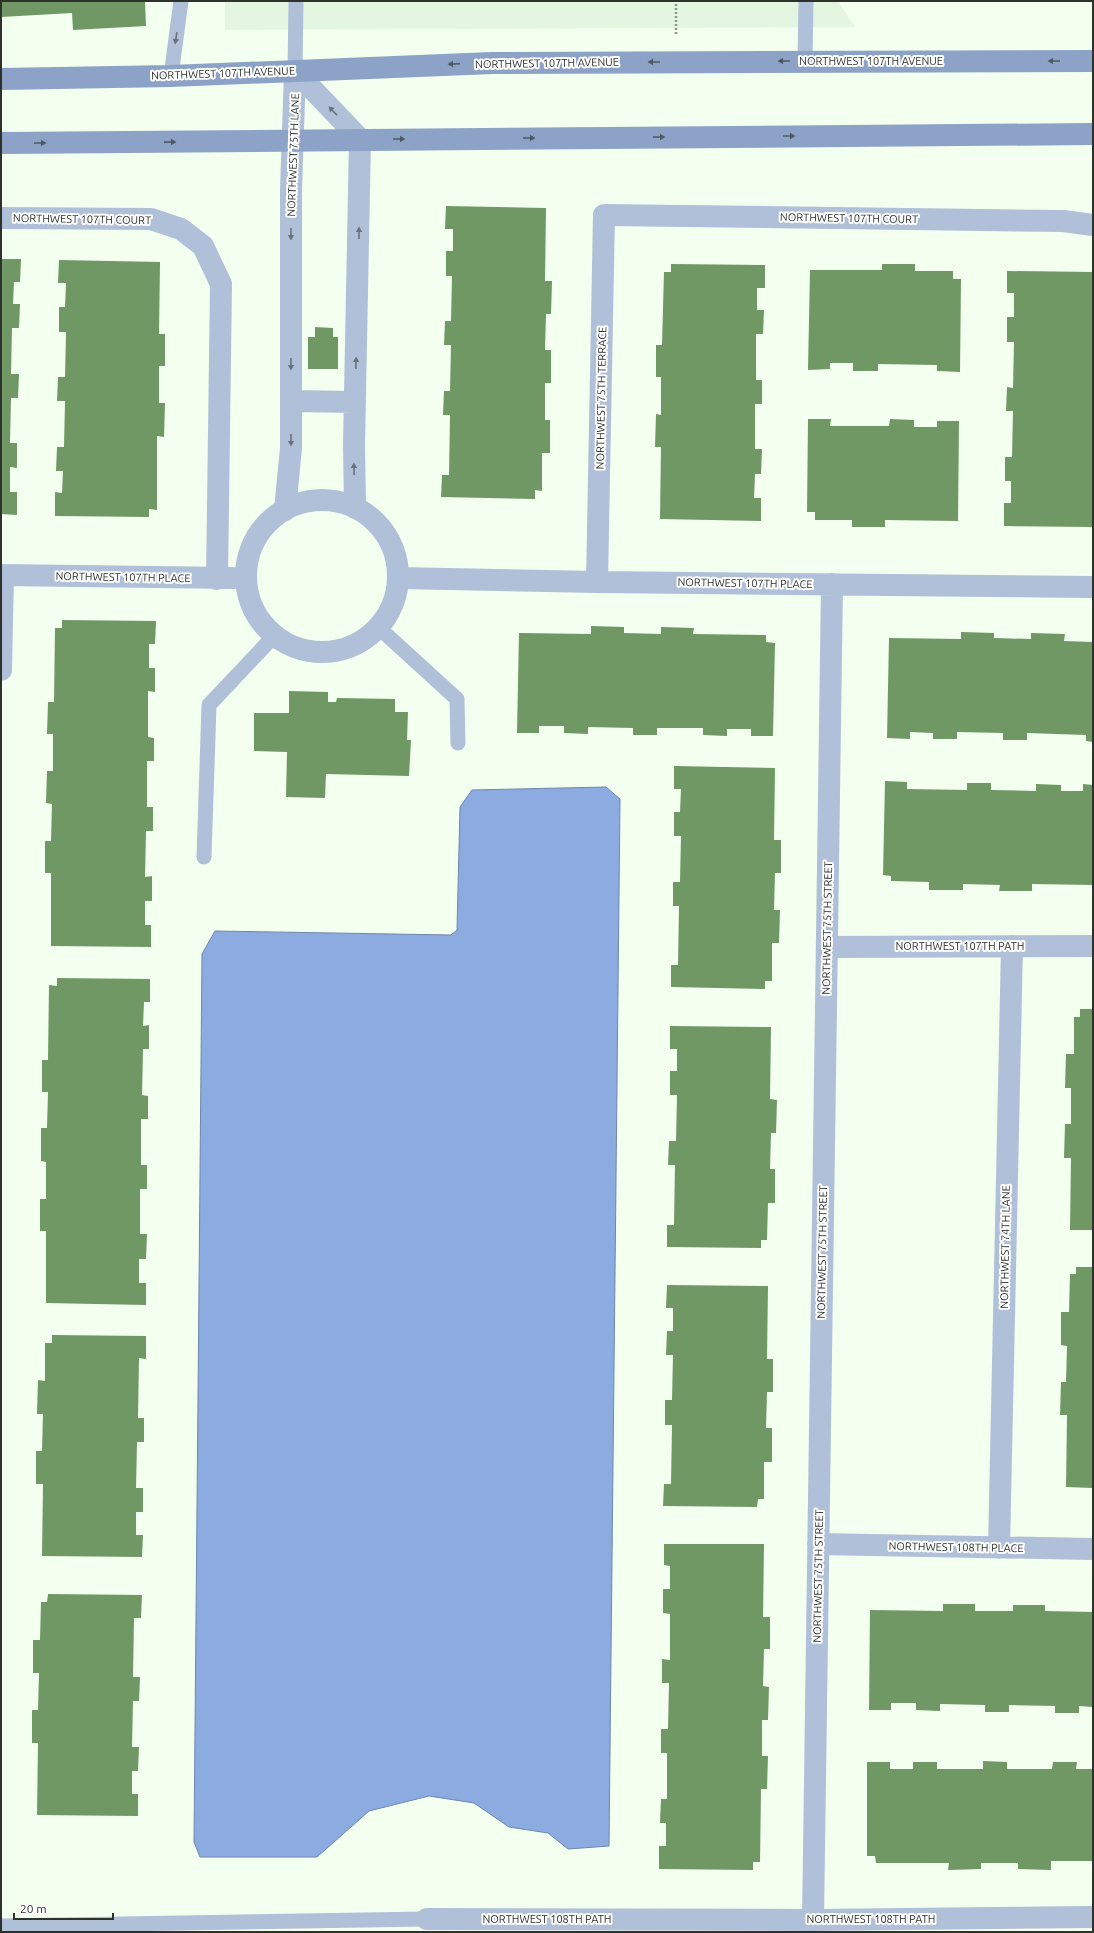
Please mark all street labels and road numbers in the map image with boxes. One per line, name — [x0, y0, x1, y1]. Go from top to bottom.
street label: NORTHWEST 107TH AVENUE — [799, 55, 943, 67]
street label: NORTHWEST 107TH AVENUE — [475, 56, 619, 70]
street label: NORTHWEST 107TH AVENUE — [151, 64, 295, 82]
street label: NORTHWEST 75TH LANE — [285, 93, 301, 217]
street label: NORTHWEST 107TH COURT — [780, 211, 918, 225]
street label: NORTHWEST 107TH COURT — [13, 212, 151, 226]
street label: NORTHWEST 75TH TERRACE — [594, 327, 608, 469]
street label: NORTHWEST 107TH PLACE — [55, 570, 191, 584]
street label: NORTHWEST 107TH PLACE — [677, 576, 813, 590]
street label: NORTHWEST 75TH STREET — [820, 861, 834, 995]
street label: NORTHWEST 107TH PATH — [895, 940, 1025, 952]
street label: NORTHWEST 75TH STREET — [815, 1185, 829, 1319]
street label: NORTHWEST 74TH LANE — [998, 1185, 1012, 1309]
street label: NORTHWEST 75TH STREET — [811, 1509, 825, 1643]
street label: NORTHWEST 108TH PLACE — [888, 1540, 1024, 1554]
street label: NORTHWEST 108TH PATH — [482, 1913, 612, 1925]
street label: NORTHWEST 108TH PATH — [806, 1913, 936, 1925]

